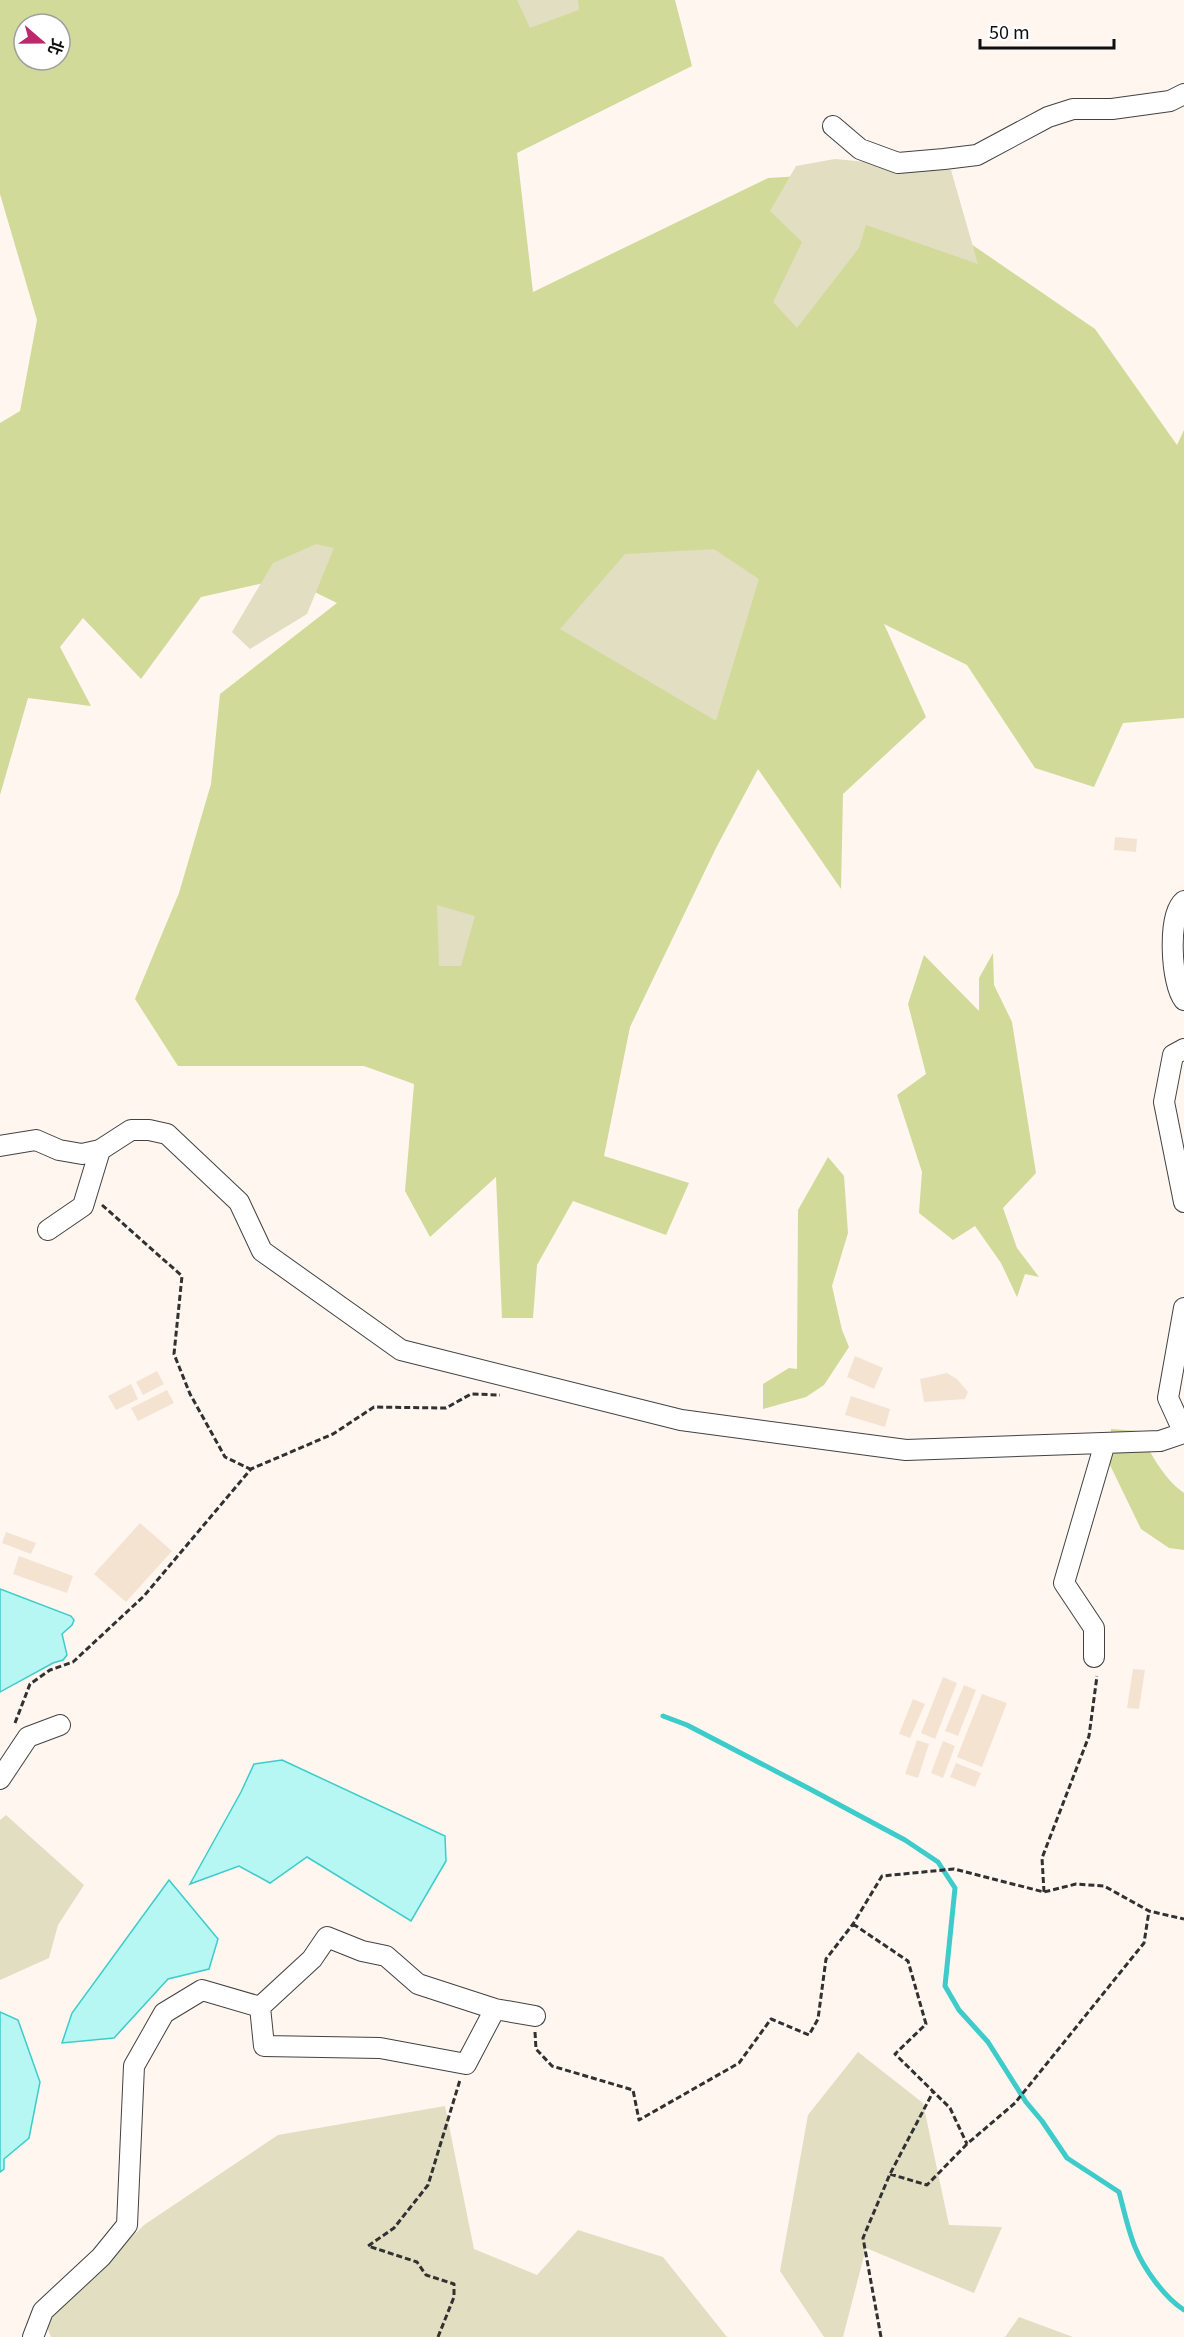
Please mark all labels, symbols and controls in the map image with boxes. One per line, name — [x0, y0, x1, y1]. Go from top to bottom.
north arrow — [12, 12, 72, 72]
scale bar — [980, 12, 1114, 50]
text: 50 m — [989, 18, 1030, 44]
text: 北 — [43, 36, 71, 59]

